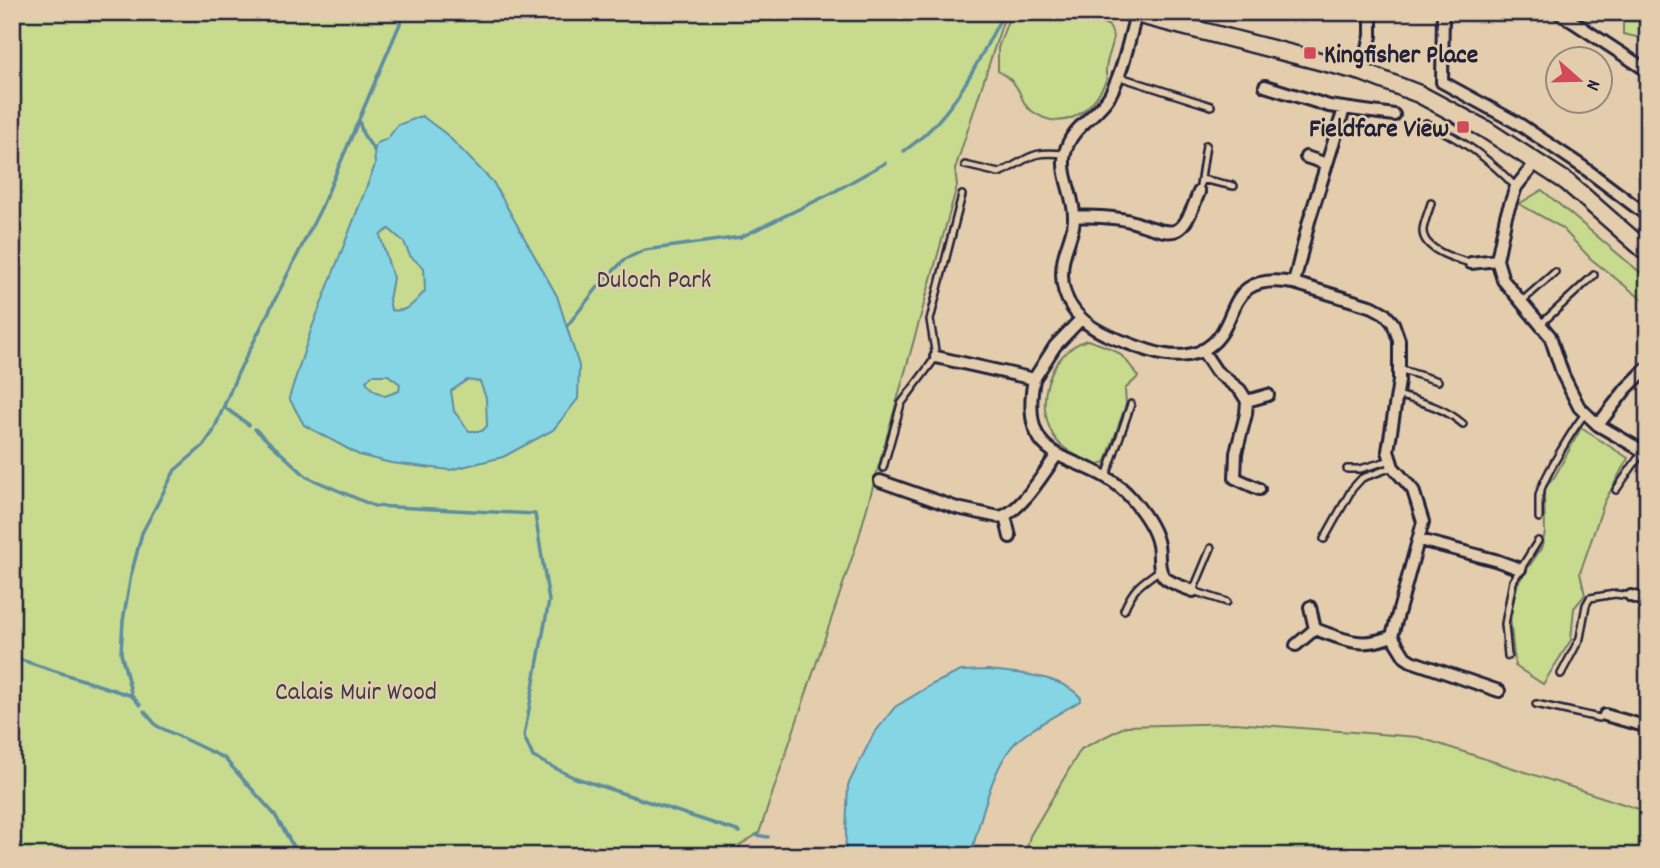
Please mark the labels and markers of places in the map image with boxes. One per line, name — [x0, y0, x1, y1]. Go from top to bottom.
place label: Kingfisher Place — [1324, 38, 1478, 75]
marker: Kingfisher Place — [1302, 45, 1318, 61]
place label: Fieldfare View — [1309, 112, 1449, 149]
marker: Fieldfare View — [1455, 119, 1471, 135]

